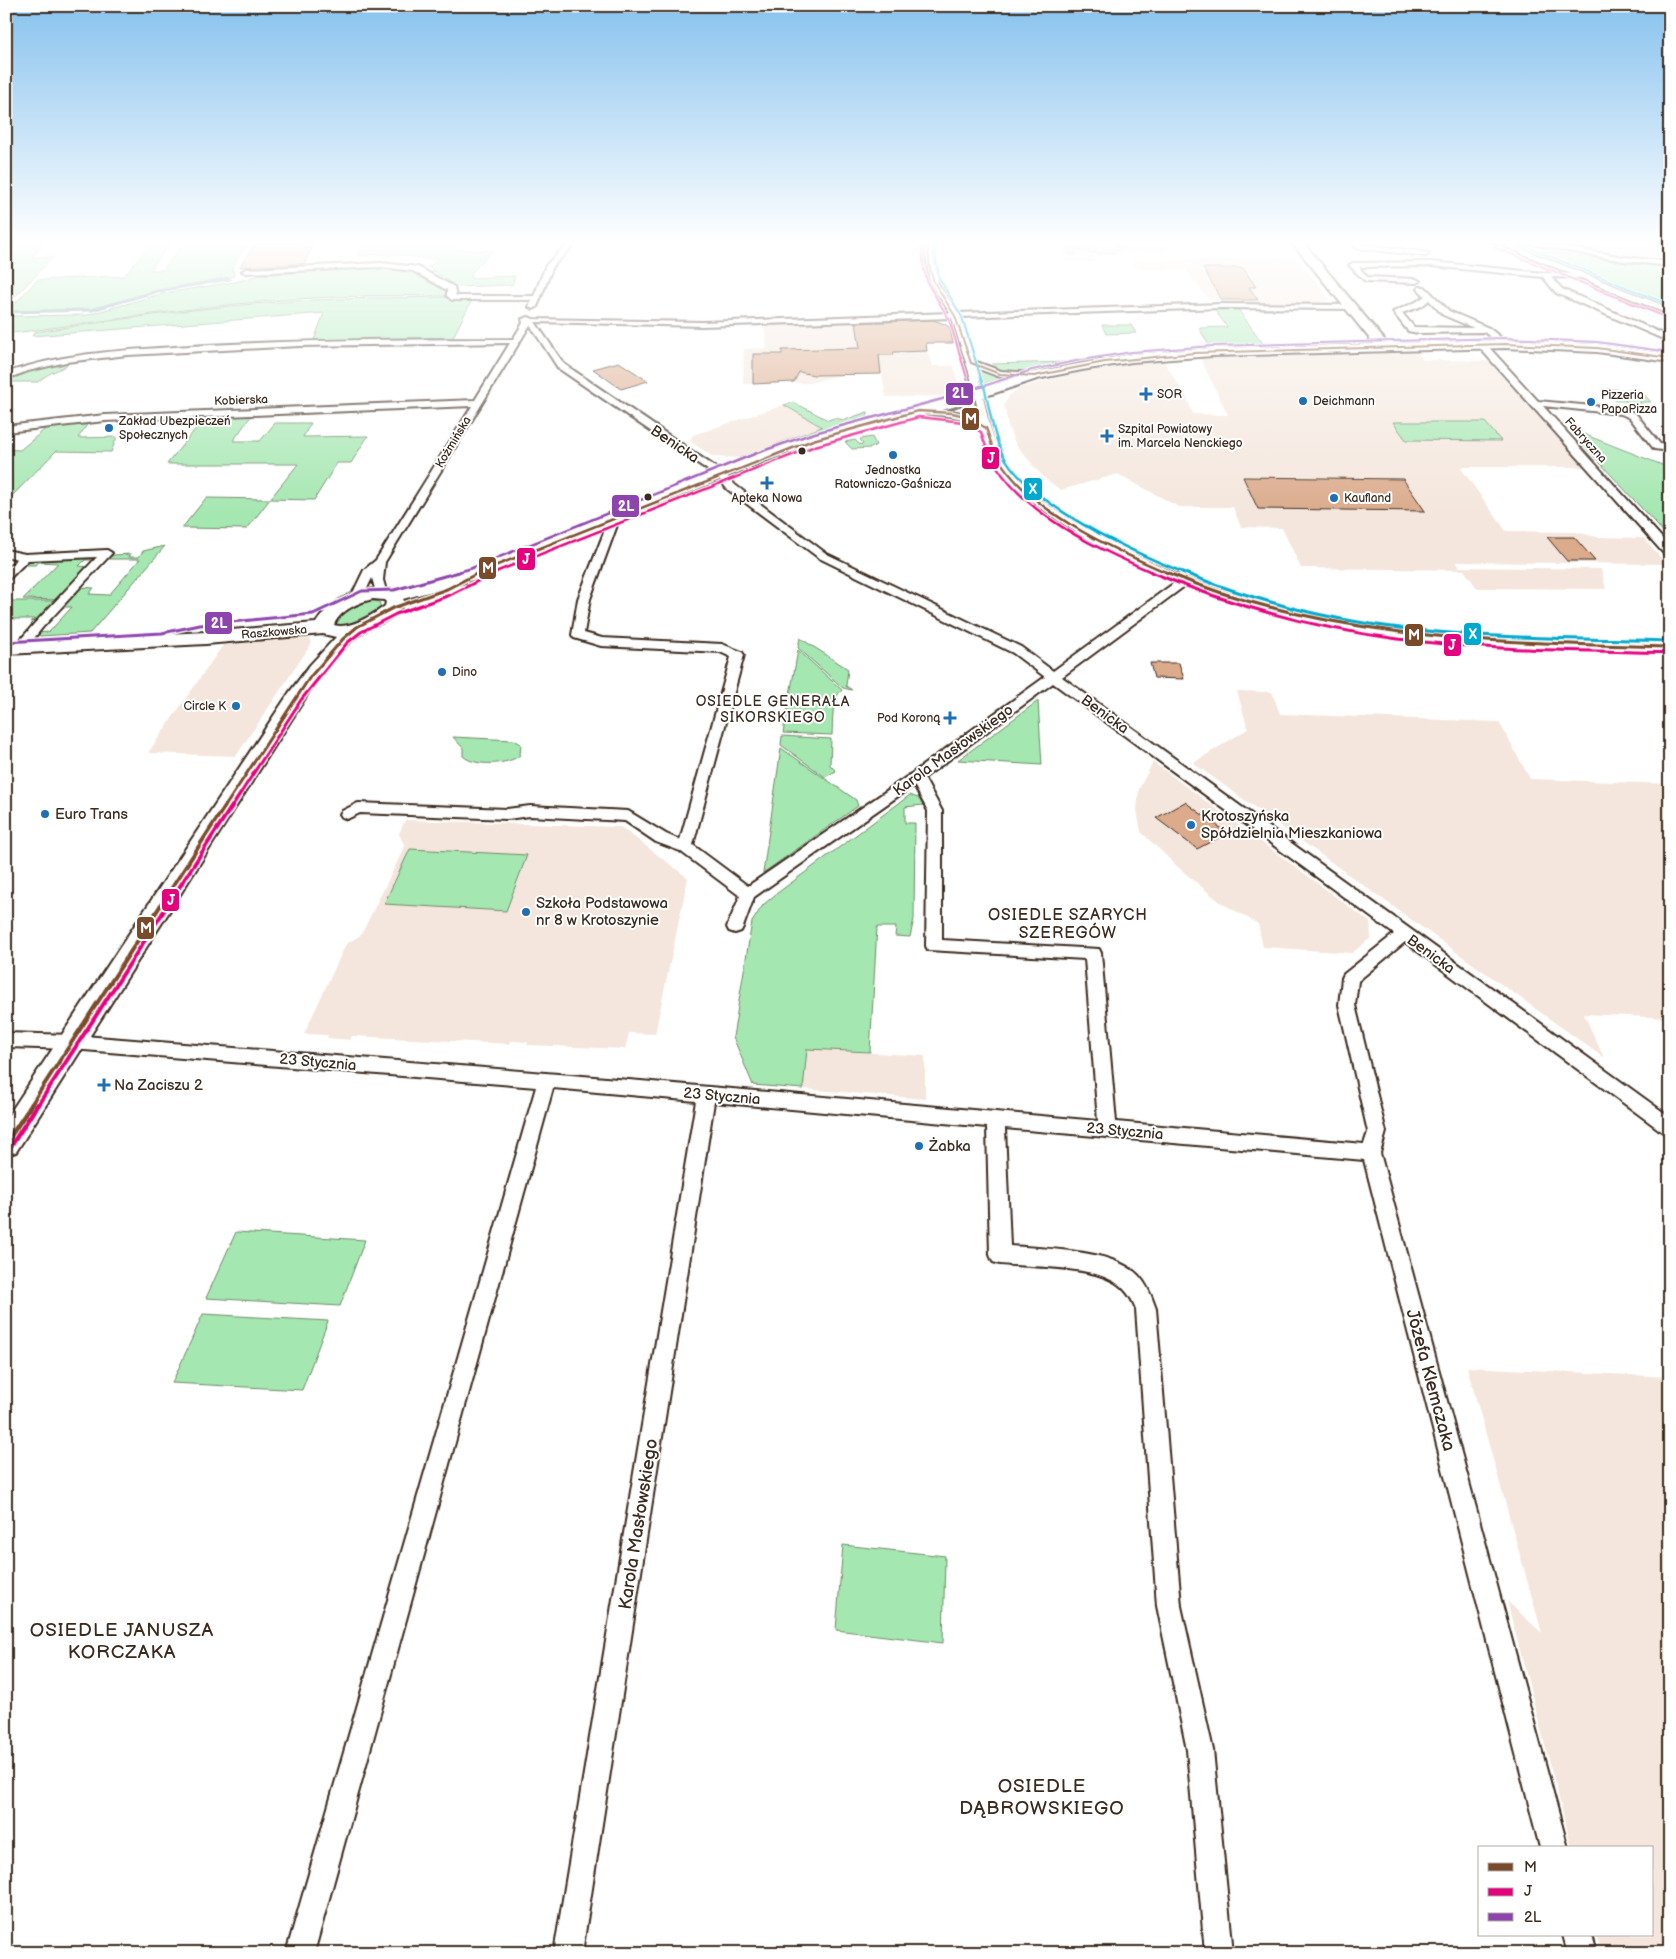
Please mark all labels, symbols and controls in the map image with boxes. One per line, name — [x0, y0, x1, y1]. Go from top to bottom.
line badge: 2L — [945, 382, 974, 406]
text: 2L — [952, 385, 968, 402]
marker: SOR — [1139, 387, 1153, 401]
place label: SOR — [1157, 387, 1182, 402]
place label: Pizzeria PapaPizza — [1601, 388, 1657, 417]
street label: Kobierska — [214, 392, 268, 409]
place label: Deichmann — [1313, 394, 1375, 409]
marker: Deichmann — [1297, 395, 1309, 407]
marker: Pizzeria PapaPizza — [1585, 396, 1597, 408]
line badge: M — [961, 407, 980, 431]
text: M — [965, 411, 977, 428]
place label: Zakład Ubezpieczeń Społecznych — [118, 414, 230, 443]
street label: Koźmińska — [432, 414, 475, 471]
street label: Fabryczna — [1561, 414, 1610, 466]
street label: Benicka — [647, 421, 703, 468]
marker: Zakład Ubezpieczeń Społecznych — [103, 422, 115, 434]
place label: Szpital Powiatowy im. Marcela Nenckiego — [1118, 422, 1243, 451]
marker: Szpital Powiatowy im. Marcela Nenckiego — [1100, 429, 1114, 443]
unlabelled marker — [797, 446, 807, 456]
line badge: J — [981, 446, 1000, 470]
marker: Jednostka Ratowniczo-Gaśnicza — [887, 449, 899, 461]
text: J — [987, 450, 995, 467]
place label: Jednostka Ratowniczo-Gaśnicza — [834, 463, 952, 492]
marker: Apteka Nowa — [761, 477, 773, 489]
line badge: X — [1023, 477, 1043, 501]
text: X — [1029, 481, 1038, 498]
place label: Apteka Nowa — [732, 491, 803, 506]
place label: Kaufland — [1344, 491, 1391, 506]
unlabelled marker — [643, 492, 653, 502]
marker: Kaufland — [1328, 492, 1340, 504]
line badge: 2L — [611, 494, 640, 518]
text: 2L — [618, 498, 634, 515]
line badge: J — [516, 547, 536, 571]
text: J — [522, 551, 530, 568]
line badge: M — [478, 556, 497, 580]
text: M — [482, 560, 494, 577]
line badge: 2L — [204, 611, 233, 635]
text: 2L — [211, 615, 227, 632]
street label: Raszkowska — [241, 622, 308, 643]
line badge: X — [1463, 622, 1482, 646]
line badge: M — [1404, 623, 1424, 647]
text: X — [1469, 626, 1478, 643]
text: M — [1408, 627, 1420, 644]
line badge: J — [1443, 633, 1462, 657]
text: J — [1448, 637, 1456, 654]
place label: Dino — [452, 665, 477, 680]
marker: Dino — [436, 666, 448, 678]
street label: Benicka — [1077, 691, 1132, 738]
district label: OSIEDLE GENERAŁA SIKORSKIEGO — [696, 693, 850, 726]
place label: Circle K — [183, 699, 226, 714]
marker: Circle K — [230, 700, 242, 712]
street label: Karola Masłowskiego — [890, 700, 1017, 800]
place label: Pod Koroną — [877, 711, 940, 726]
marker: Pod Koroną — [944, 712, 956, 724]
place label: Euro Trans — [55, 805, 128, 824]
place label: Krotoszyńska Spółdzielnia Mieszkaniowa — [1201, 807, 1382, 843]
marker: Euro Trans — [39, 808, 51, 820]
marker: Krotoszyńska Spółdzielnia Mieszkaniowa — [1185, 819, 1197, 831]
line badge: J — [161, 888, 180, 912]
text: J — [167, 892, 175, 909]
place label: Szkoła Podstawowa nr 8 w Krotoszynie — [536, 894, 668, 930]
marker: Szkoła Podstawowa nr 8 w Krotoszynie — [520, 906, 532, 918]
district label: OSIEDLE SZARYCH SZEREGÓW — [988, 906, 1148, 943]
line badge: M — [136, 916, 155, 940]
text: M — [140, 920, 152, 937]
street label: Benicka — [1403, 931, 1458, 978]
street label: 23 Stycznia — [279, 1050, 357, 1075]
place label: Na Zaciszu 2 — [114, 1076, 203, 1095]
marker: Na Zaciszu 2 — [98, 1079, 110, 1091]
street label: 23 Stycznia — [683, 1084, 761, 1109]
street label: 23 Stycznia — [1086, 1119, 1164, 1144]
place label: Żabka — [928, 1137, 971, 1156]
marker: Żabka — [913, 1140, 925, 1152]
street label: Józefa Klemczaka — [1401, 1307, 1460, 1453]
street label: Karola Masłowskiego — [615, 1437, 662, 1611]
district label: OSIEDLE JANUSZA KORCZAKA — [30, 1619, 214, 1664]
district label: OSIEDLE DĄBROWSKIEGO — [959, 1775, 1125, 1820]
legend — [1478, 1846, 1654, 1936]
text: M — [1524, 1858, 1537, 1877]
text: J — [1524, 1882, 1533, 1901]
text: 2L — [1524, 1908, 1542, 1927]

